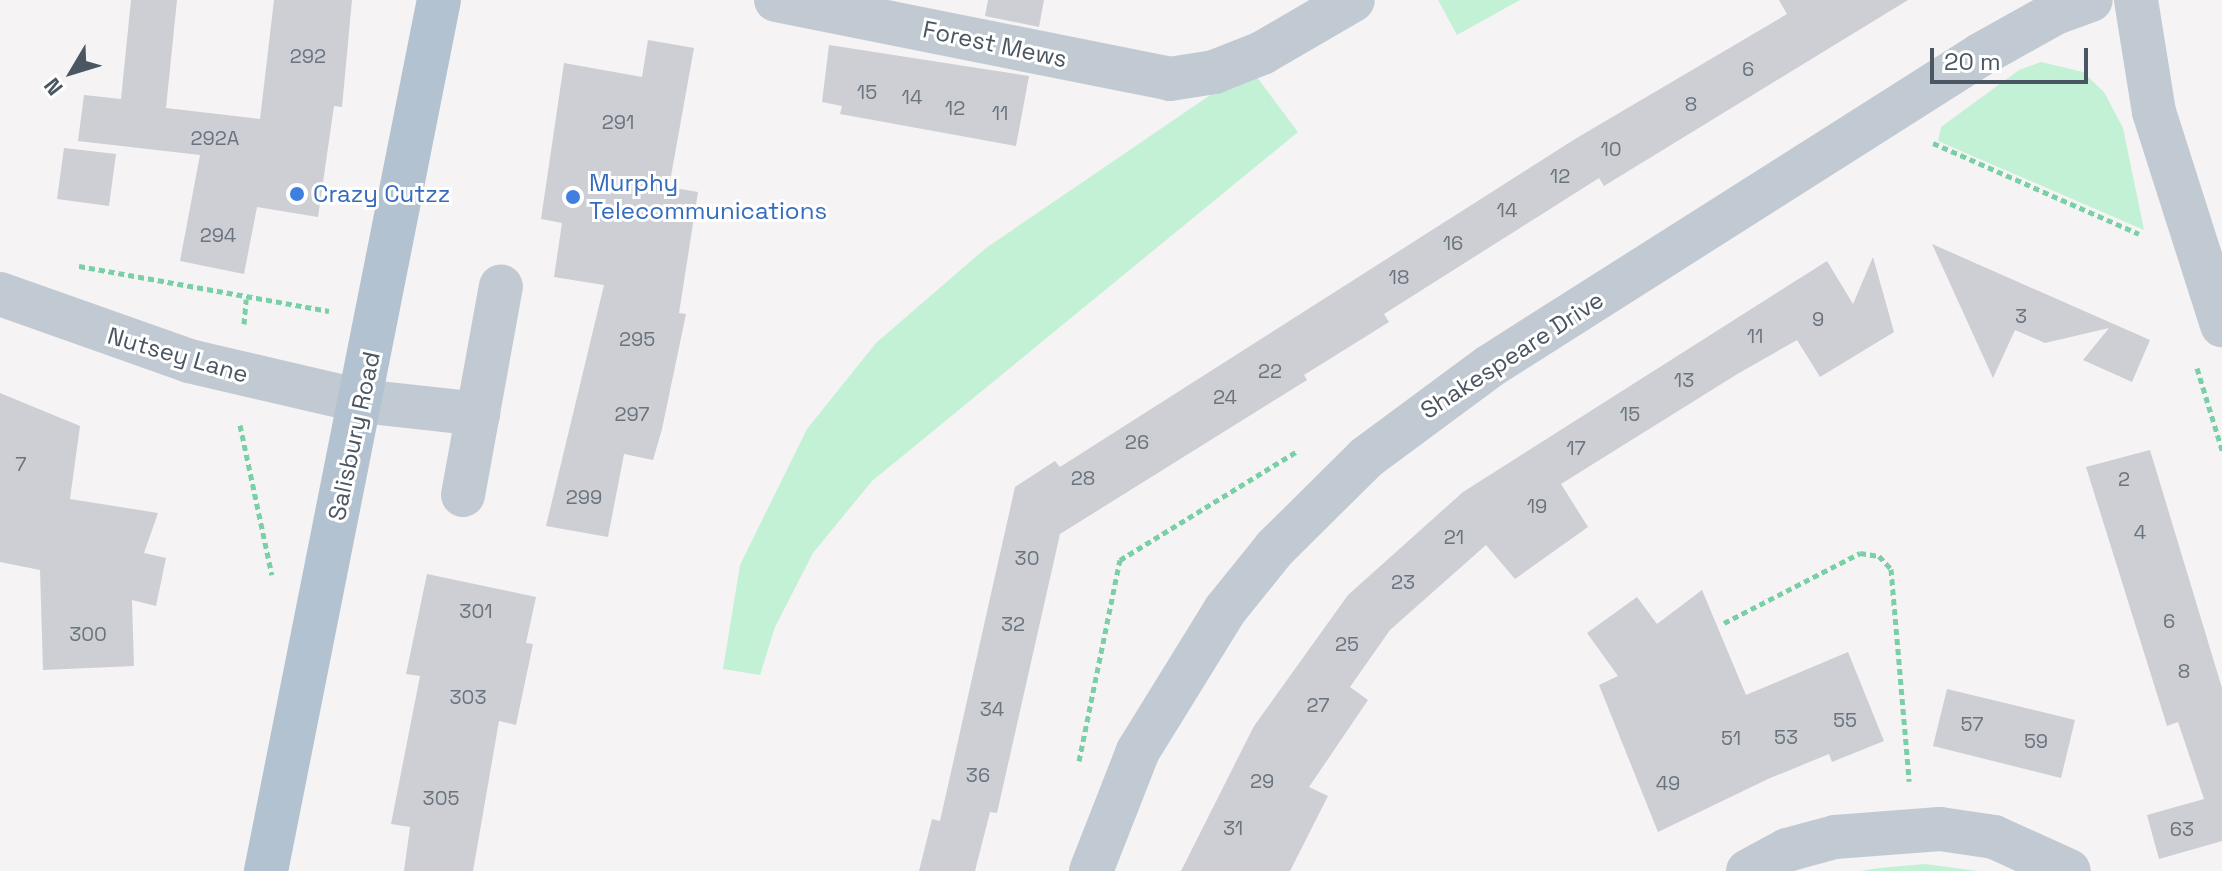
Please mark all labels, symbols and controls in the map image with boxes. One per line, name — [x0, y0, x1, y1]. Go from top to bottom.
street label: Forest Mews — [920, 15, 1070, 73]
north arrow — [32, 32, 112, 112]
scale bar — [1934, 32, 2092, 82]
house number: 292 — [290, 44, 326, 68]
text: 20 m — [1944, 46, 2001, 77]
house number: 6 — [1742, 57, 1754, 81]
text: N — [38, 72, 69, 101]
house number: 15 — [857, 80, 877, 104]
house number: 14 — [902, 85, 922, 109]
house number: 8 — [1685, 92, 1697, 116]
house number: 12 — [945, 96, 965, 120]
house number: 11 — [992, 101, 1008, 125]
house number: 291 — [602, 110, 634, 134]
house number: 292A — [191, 126, 239, 150]
house number: 10 — [1600, 137, 1622, 161]
house number: 12 — [1550, 164, 1570, 188]
place label: Murphy Telecommunications — [589, 169, 827, 225]
place label: Crazy Cutzz — [313, 180, 450, 208]
marker: Crazy Cutzz — [288, 185, 306, 203]
marker: Murphy Telecommunications — [564, 188, 582, 206]
house number: 14 — [1497, 198, 1517, 222]
house number: 294 — [200, 223, 236, 247]
house number: 16 — [1443, 231, 1463, 255]
house number: 18 — [1389, 265, 1409, 289]
street label: Shakespeare Drive — [1415, 285, 1609, 425]
house number: 3 — [2015, 304, 2027, 328]
house number: 9 — [1812, 307, 1824, 331]
street label: Nutsey Lane — [104, 321, 252, 389]
house number: 11 — [1747, 324, 1763, 348]
house number: 295 — [619, 327, 655, 351]
street label: Salisbury Road — [322, 349, 386, 523]
house number: 22 — [1258, 359, 1282, 383]
house number: 13 — [1674, 368, 1694, 392]
house number: 24 — [1213, 385, 1237, 409]
house number: 297 — [614, 402, 650, 426]
house number: 15 — [1620, 402, 1640, 426]
house number: 26 — [1125, 430, 1149, 454]
house number: 17 — [1566, 436, 1586, 460]
house number: 7 — [15, 452, 27, 476]
house number: 28 — [1071, 466, 1095, 490]
house number: 2 — [2118, 467, 2130, 491]
house number: 299 — [566, 485, 602, 509]
house number: 19 — [1527, 494, 1547, 518]
house number: 4 — [2134, 520, 2146, 544]
house number: 21 — [1444, 525, 1464, 549]
house number: 30 — [1015, 546, 1039, 570]
house number: 23 — [1391, 570, 1415, 594]
house number: 301 — [459, 599, 493, 623]
house number: 6 — [2163, 609, 2175, 633]
house number: 32 — [1001, 612, 1025, 636]
house number: 300 — [69, 622, 107, 646]
house number: 25 — [1335, 632, 1359, 656]
house number: 8 — [2178, 659, 2190, 683]
house number: 303 — [450, 685, 486, 709]
house number: 27 — [1306, 693, 1330, 717]
house number: 34 — [980, 697, 1004, 721]
house number: 55 — [1833, 708, 1857, 732]
house number: 57 — [1960, 712, 1984, 736]
house number: 53 — [1774, 725, 1798, 749]
house number: 51 — [1721, 726, 1741, 750]
house number: 59 — [2024, 729, 2048, 753]
house number: 36 — [966, 763, 990, 787]
house number: 29 — [1250, 769, 1274, 793]
house number: 49 — [1656, 771, 1680, 795]
house number: 305 — [423, 786, 459, 810]
house number: 31 — [1223, 816, 1243, 840]
house number: 63 — [2170, 817, 2194, 841]

